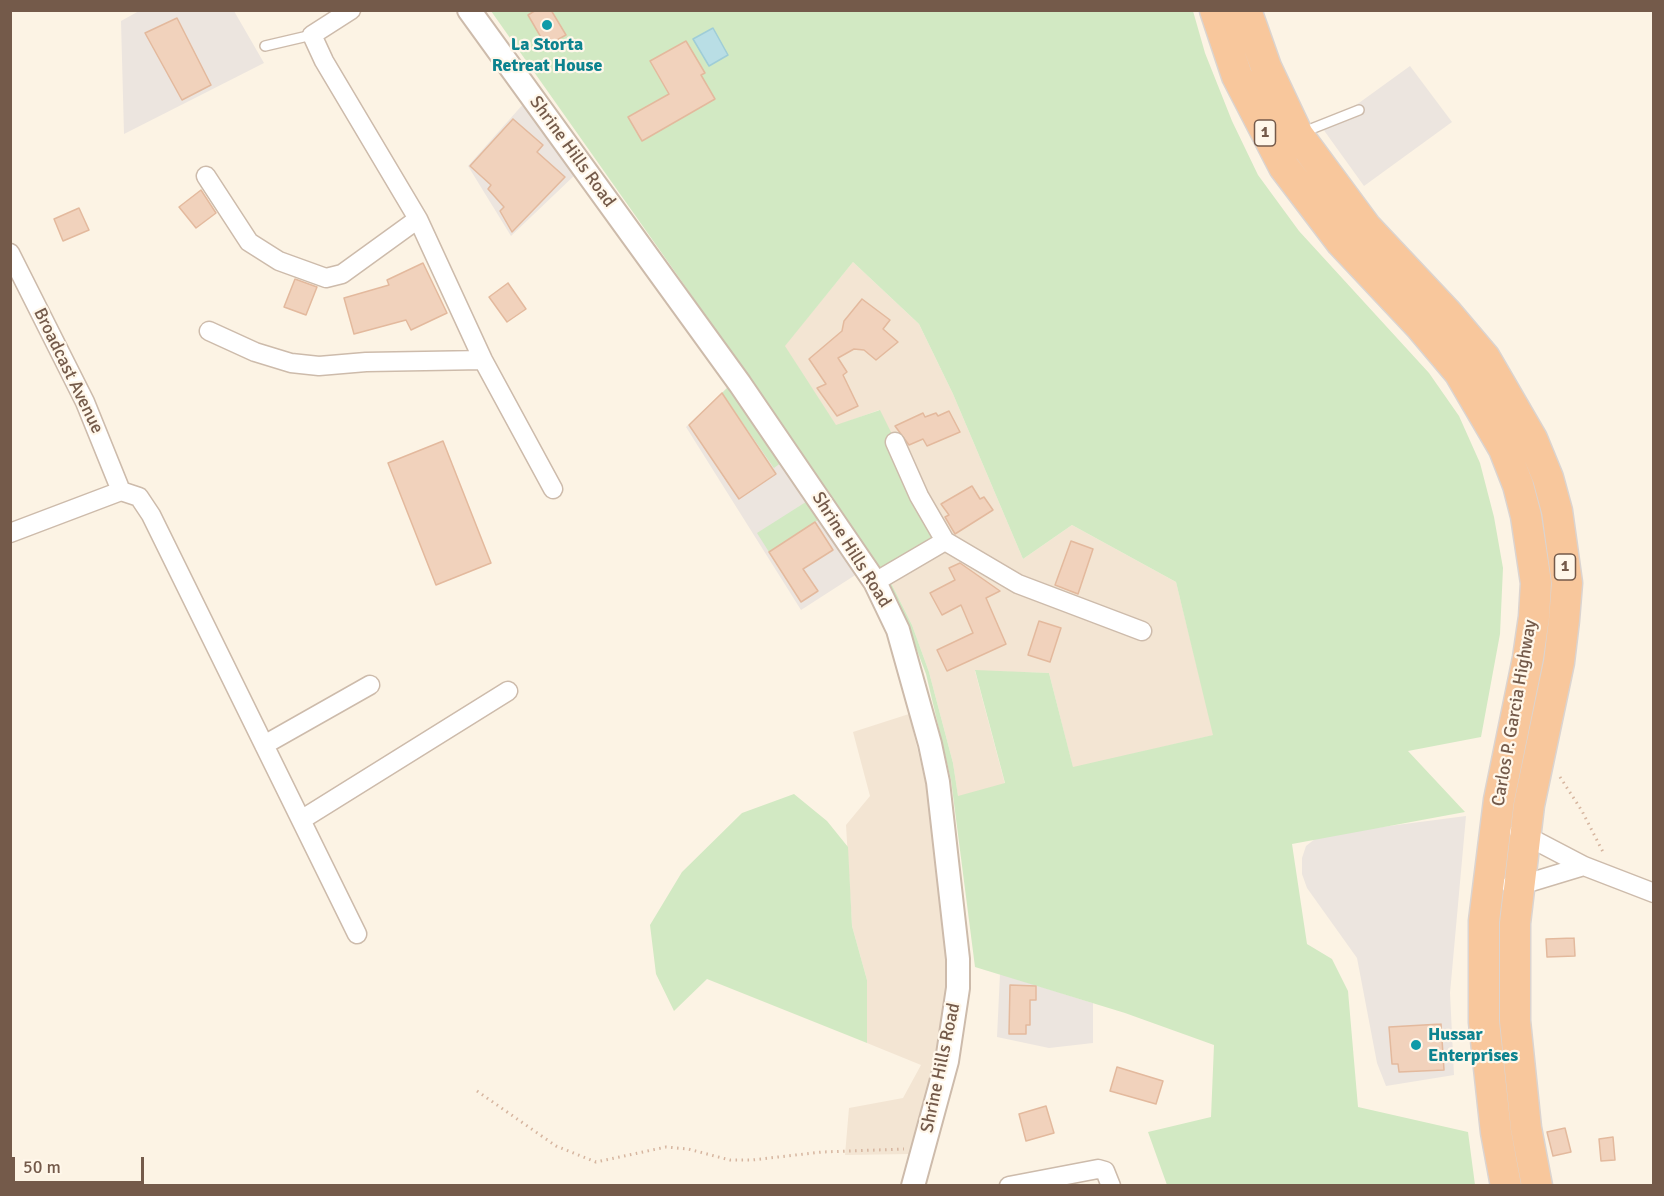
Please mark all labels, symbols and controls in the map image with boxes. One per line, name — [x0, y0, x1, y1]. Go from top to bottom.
marker: La Storta Retreat House — [540, 18, 554, 32]
place label: La Storta Retreat House — [492, 34, 602, 76]
street label: Shrine Hills Road — [524, 92, 620, 212]
road number: 1 — [1254, 120, 1276, 146]
street label: Broadcast Avenue — [28, 305, 108, 437]
street label: Shrine Hills Road — [807, 488, 895, 612]
road number: 1 — [1554, 554, 1576, 580]
street label: Carlos P. Garcia Highway — [1488, 618, 1542, 808]
street label: Shrine Hills Road — [917, 1001, 965, 1135]
place label: Hussar Enterprises — [1428, 1024, 1518, 1066]
marker: Hussar Enterprises — [1409, 1038, 1423, 1052]
scale bar — [15, 1145, 147, 1183]
text: 50 m — [23, 1156, 61, 1178]

